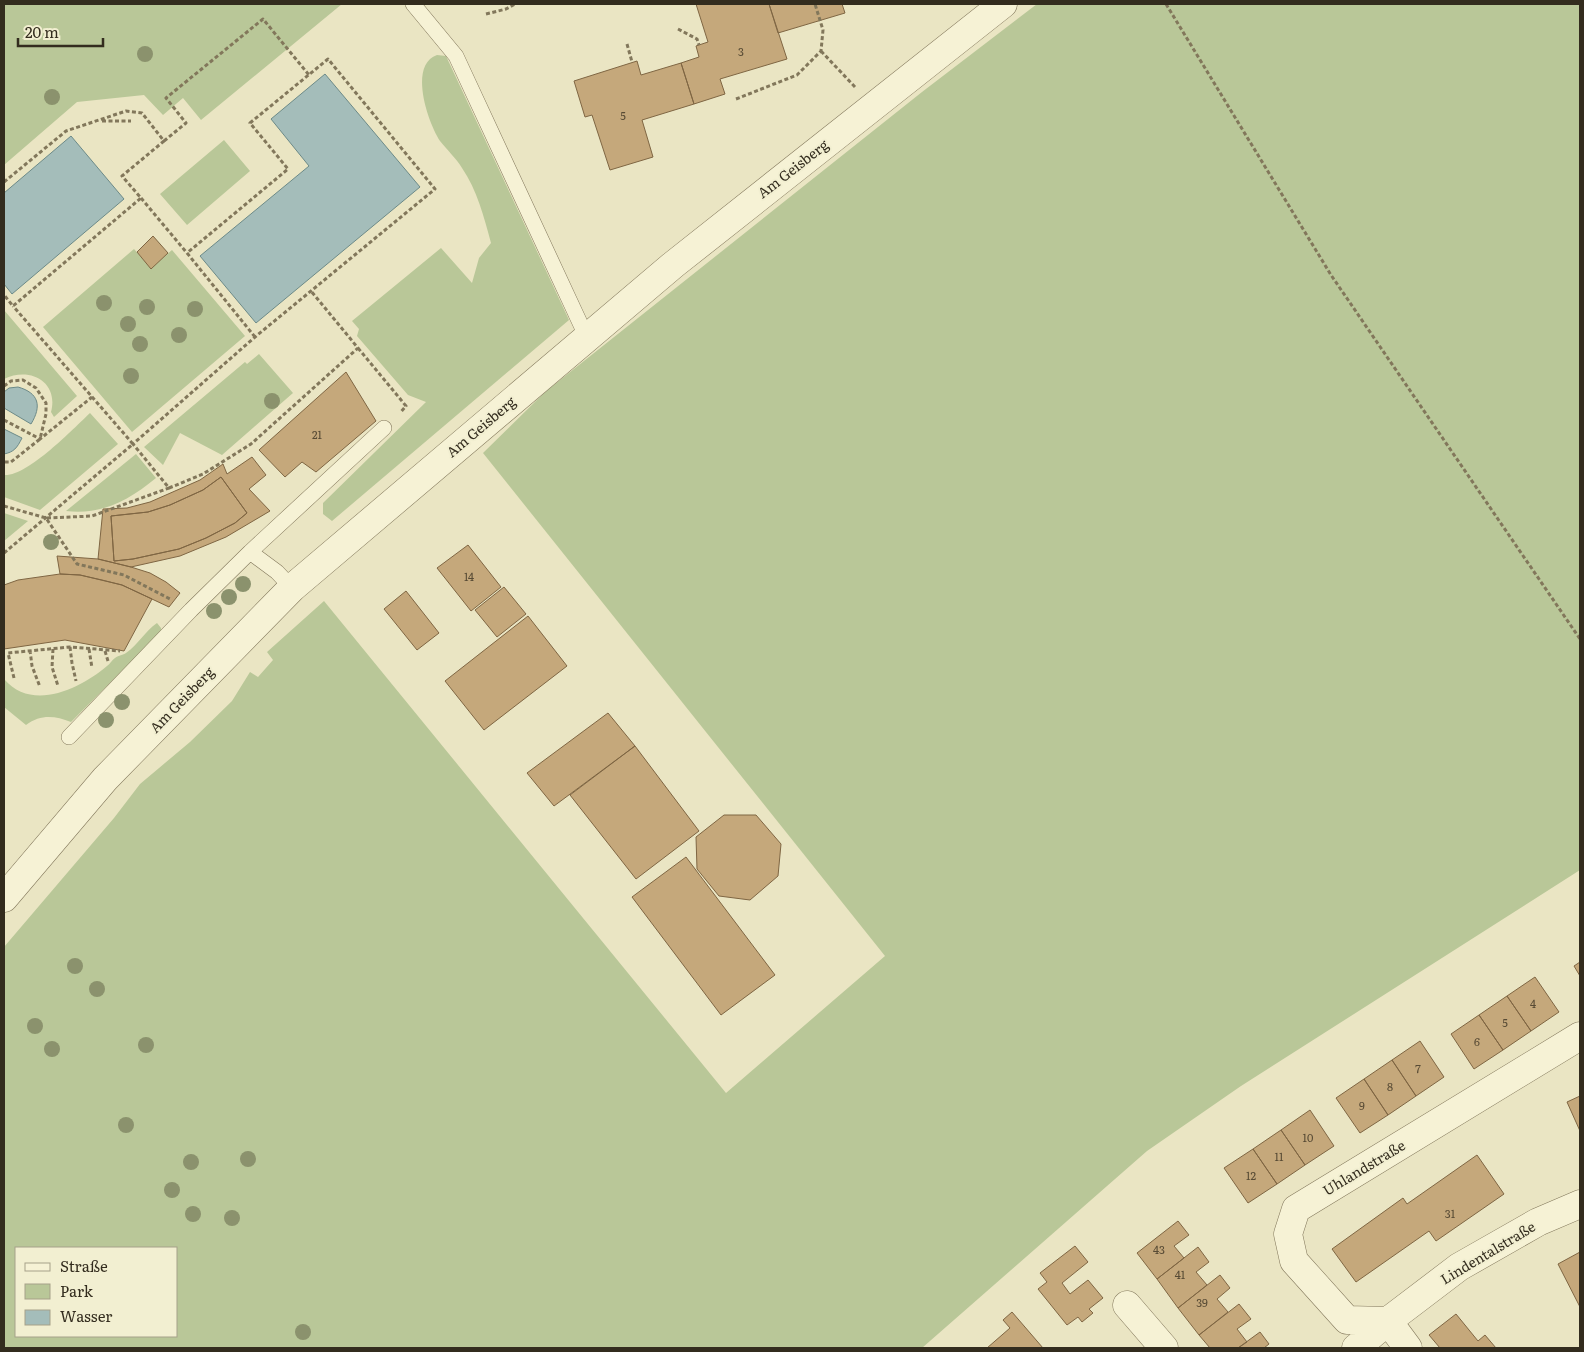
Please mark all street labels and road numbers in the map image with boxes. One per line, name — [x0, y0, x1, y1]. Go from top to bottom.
street label: Am Geisberg — [753, 134, 832, 202]
street label: Am Geisberg — [441, 391, 519, 461]
street label: Am Geisberg — [145, 662, 218, 737]
street label: Uhlandstraße — [1319, 1135, 1408, 1200]
street label: Lindentalstraße — [1436, 1216, 1539, 1288]

